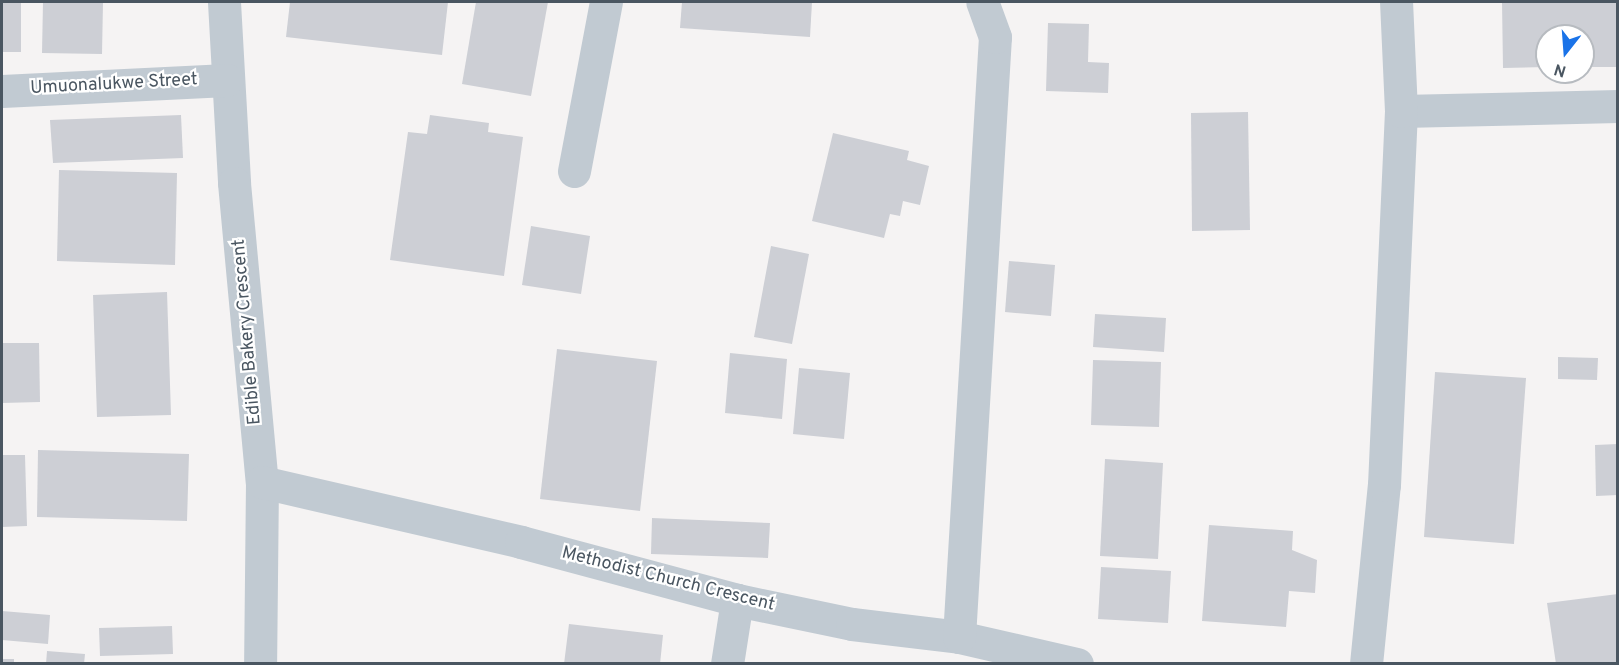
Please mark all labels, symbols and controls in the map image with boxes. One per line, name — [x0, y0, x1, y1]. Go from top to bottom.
north arrow — [1535, 24, 1595, 84]
text: N — [1552, 58, 1569, 81]
street label: Umuonalukwe Street — [30, 70, 198, 100]
street label: Edible Bakery Crescent — [229, 238, 267, 426]
street label: Methodist Church Crescent — [559, 543, 777, 617]

